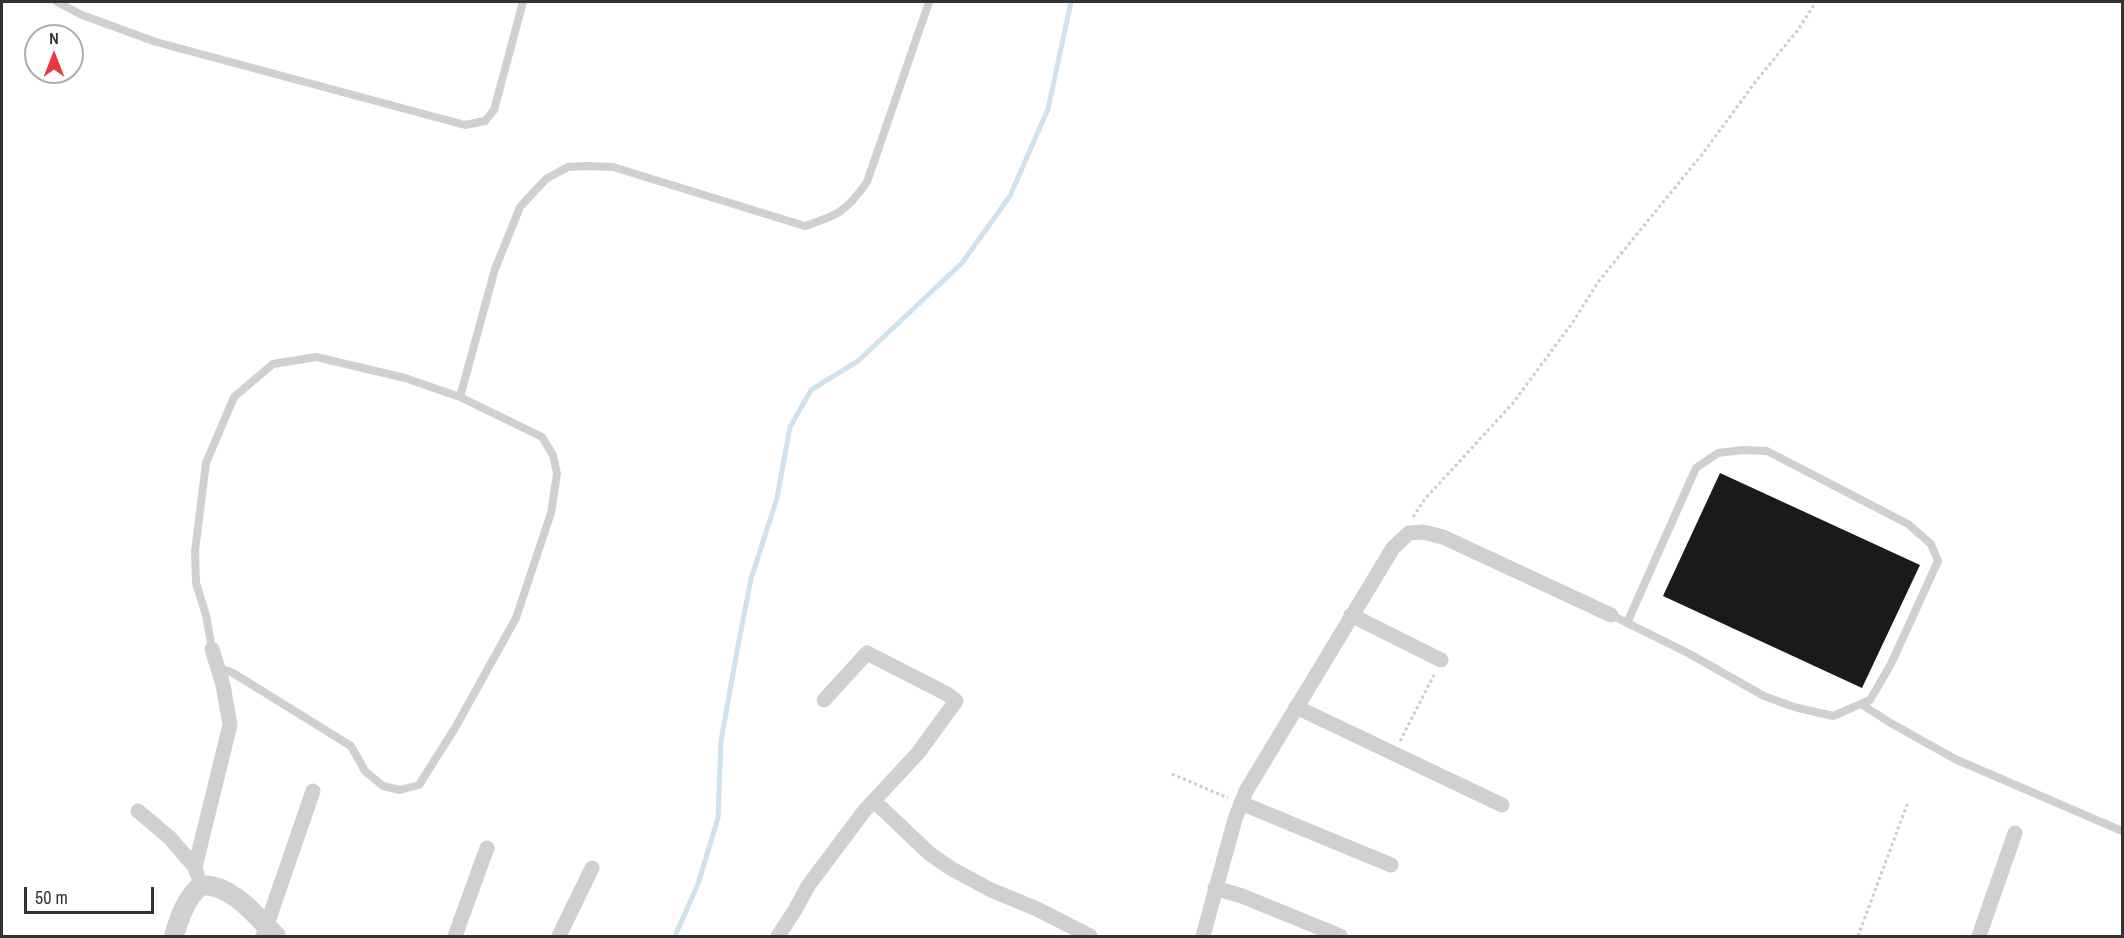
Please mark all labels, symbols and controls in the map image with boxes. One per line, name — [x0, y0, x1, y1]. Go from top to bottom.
north arrow — [24, 24, 84, 84]
text: N — [49, 27, 59, 49]
scale bar — [27, 875, 158, 913]
text: 50 m — [35, 885, 68, 910]

